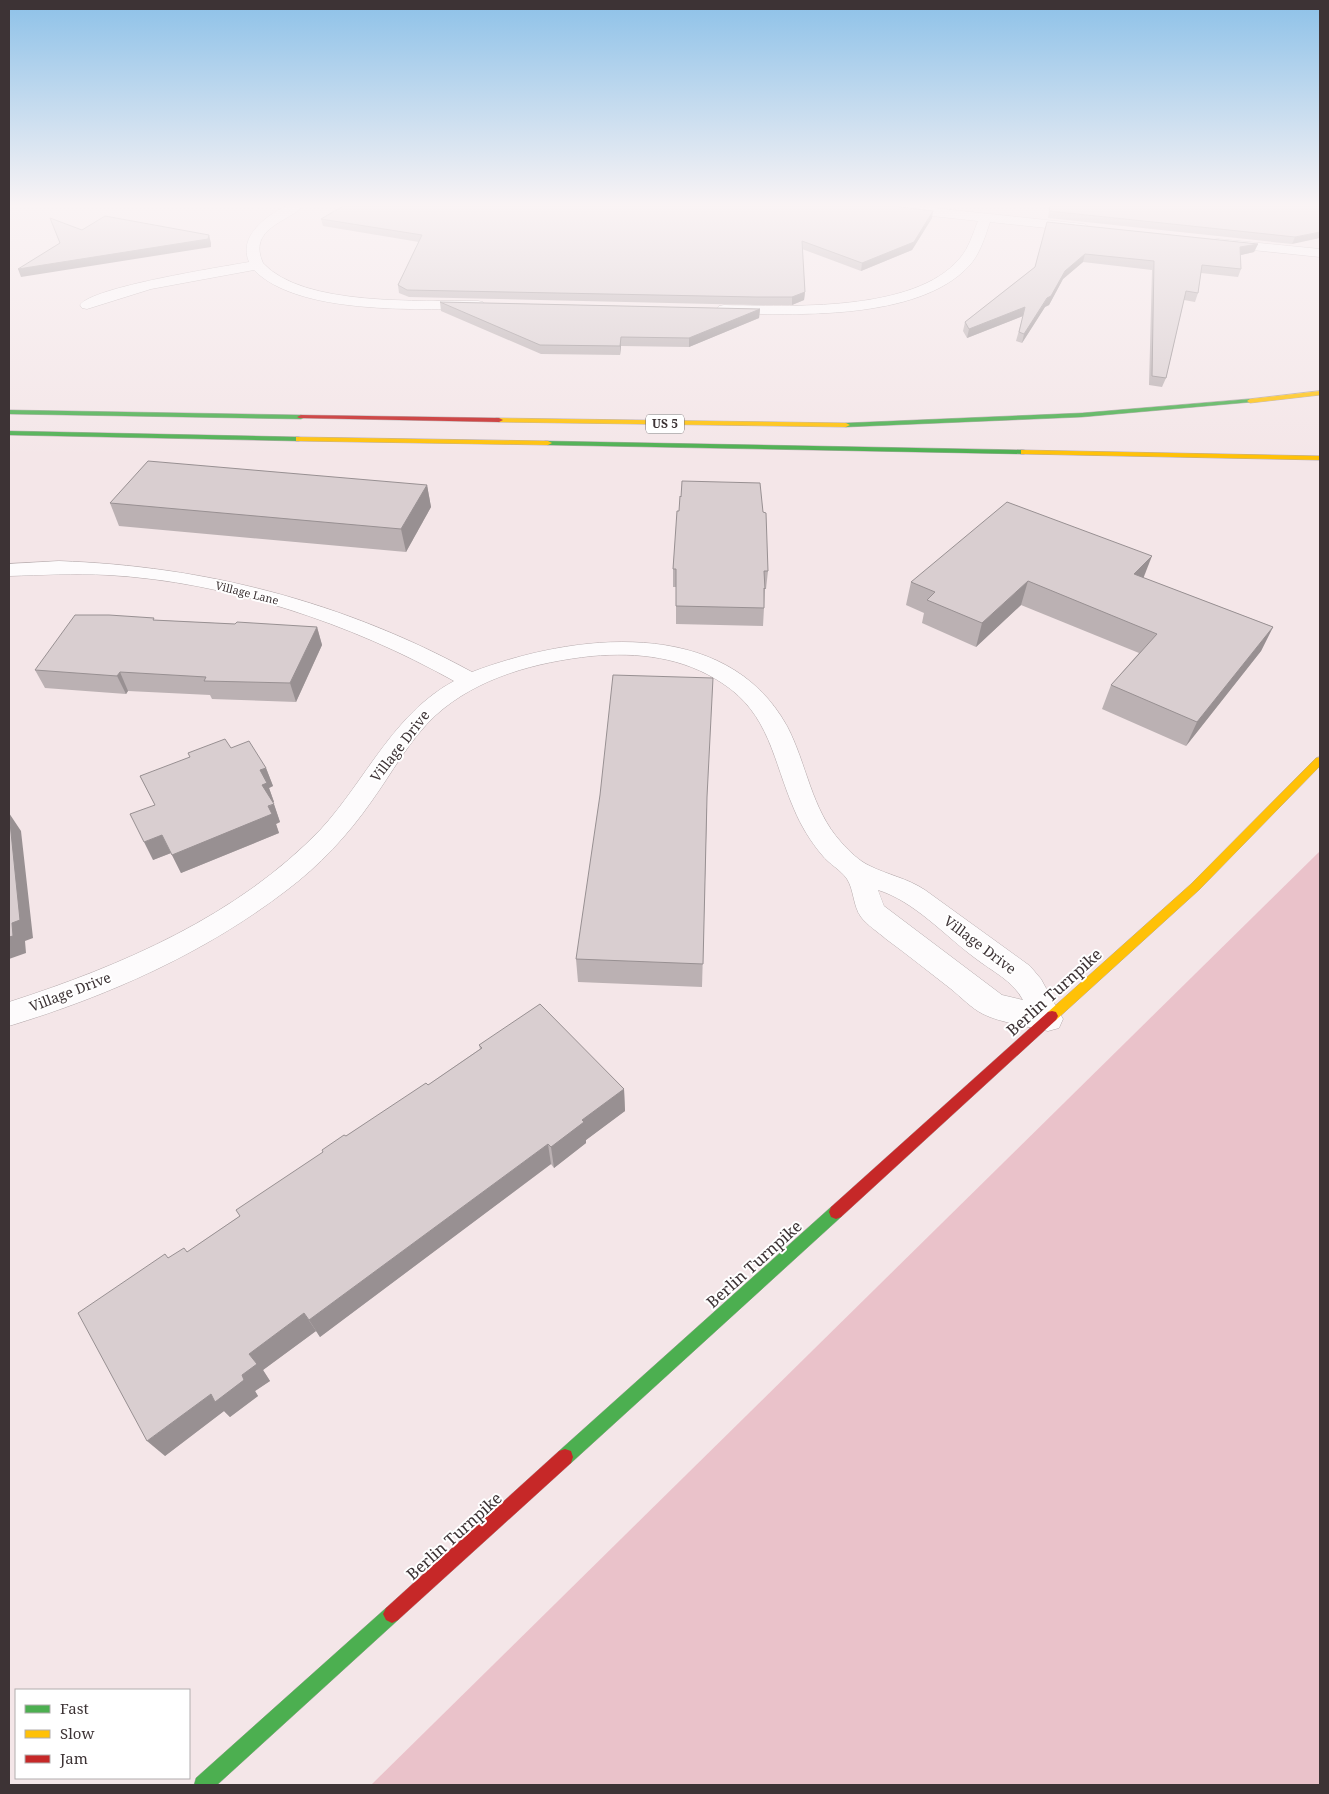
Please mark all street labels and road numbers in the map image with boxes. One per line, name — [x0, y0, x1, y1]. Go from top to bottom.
road number: US 5 — [646, 414, 684, 434]
street label: Village Lane — [214, 577, 280, 608]
street label: Village Drive — [366, 706, 434, 785]
street label: Village Drive — [940, 911, 1020, 978]
street label: Berlin Turnpike — [1001, 943, 1107, 1041]
street label: Village Drive — [26, 967, 113, 1016]
street label: Berlin Turnpike — [701, 1215, 807, 1313]
street label: Berlin Turnpike — [401, 1487, 507, 1585]

